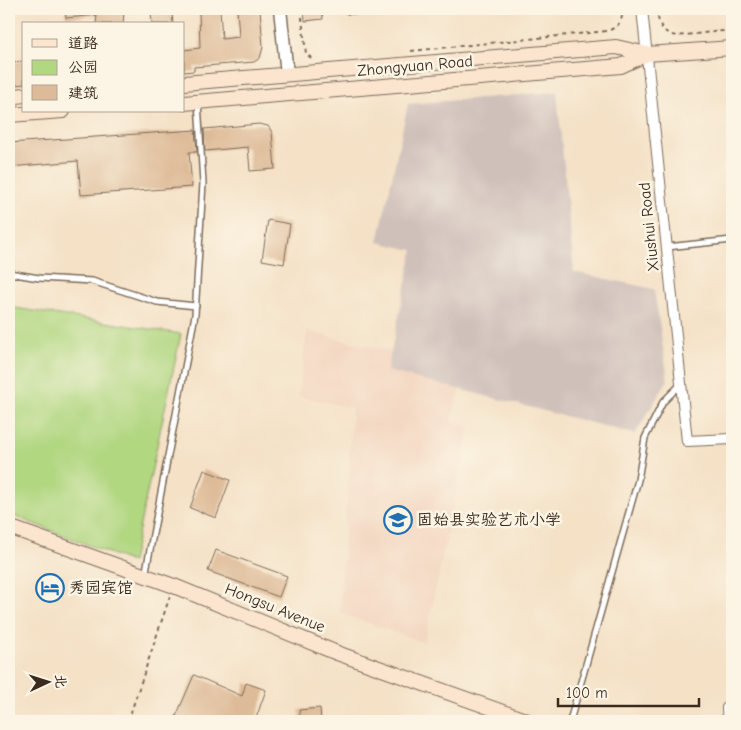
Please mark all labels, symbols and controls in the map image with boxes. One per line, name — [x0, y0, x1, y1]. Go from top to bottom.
legend — [22, 22, 185, 112]
text: 道路 — [68, 34, 98, 52]
street label: Zhongyuan Road — [356, 52, 474, 80]
text: 公园 — [68, 58, 98, 76]
text: 建筑 — [68, 84, 98, 102]
street label: Xiushui Road — [635, 181, 663, 273]
school or university icon: 固始县实验艺术小学 — [383, 505, 413, 535]
place label: 固始县实验艺术小学 — [417, 511, 561, 529]
hotel icon: 秀园宾馆 — [35, 573, 65, 603]
place label: 秀园宾馆 — [69, 579, 133, 597]
street label: Hongsu Avenue — [222, 580, 328, 636]
north arrow — [22, 658, 72, 708]
text: 北 — [52, 674, 69, 689]
scale bar — [558, 675, 700, 707]
text: 100 m — [566, 684, 608, 702]

